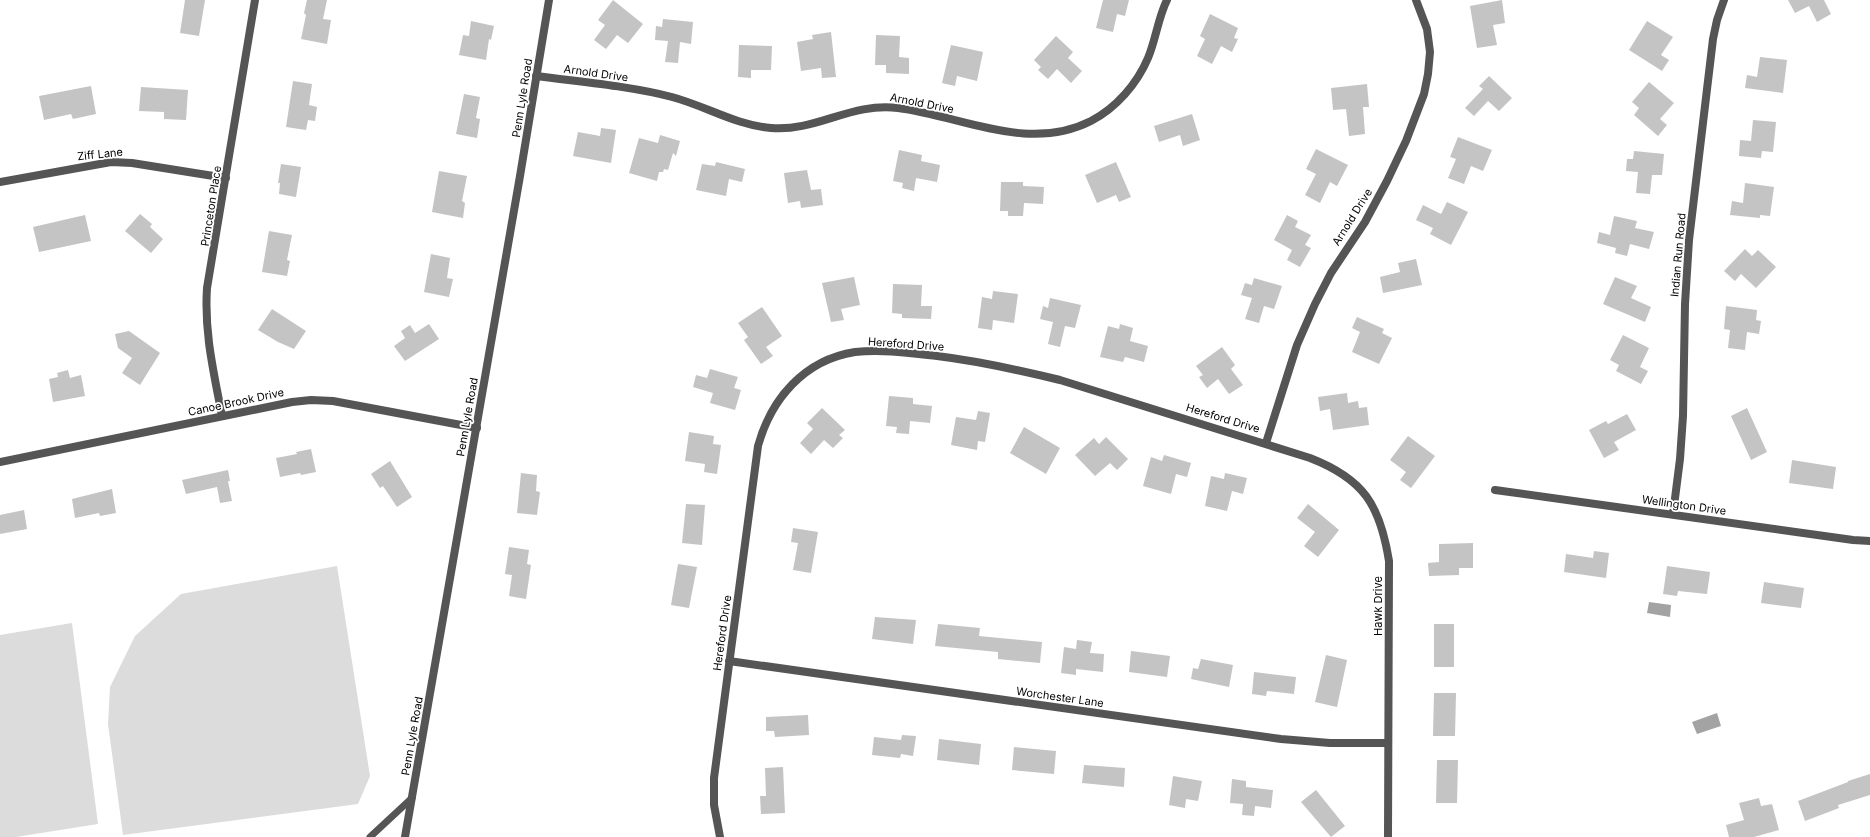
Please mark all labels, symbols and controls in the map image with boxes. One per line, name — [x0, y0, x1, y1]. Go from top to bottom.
street label: Penn Lyle Road — [509, 57, 535, 139]
street label: Arnold Drive — [563, 62, 629, 84]
street label: Arnold Drive — [889, 90, 955, 116]
street label: Ziff Lane — [77, 145, 123, 163]
street label: Princeton Place — [198, 165, 224, 247]
street label: Arnold Drive — [1329, 186, 1375, 248]
street label: Indian Run Road — [1667, 212, 1689, 298]
street label: Hereford Drive — [867, 334, 945, 354]
street label: Penn Lyle Road — [453, 376, 481, 458]
street label: Canoe Brook Drive — [187, 385, 285, 419]
street label: Hereford Drive — [1184, 400, 1262, 436]
street label: Wellington Drive — [1641, 492, 1727, 518]
street label: Hawk Drive — [1371, 576, 1385, 636]
street label: Hereford Drive — [710, 594, 734, 672]
street label: Worchester Lane — [1015, 684, 1105, 710]
street label: Penn Lyle Road — [398, 695, 426, 777]

